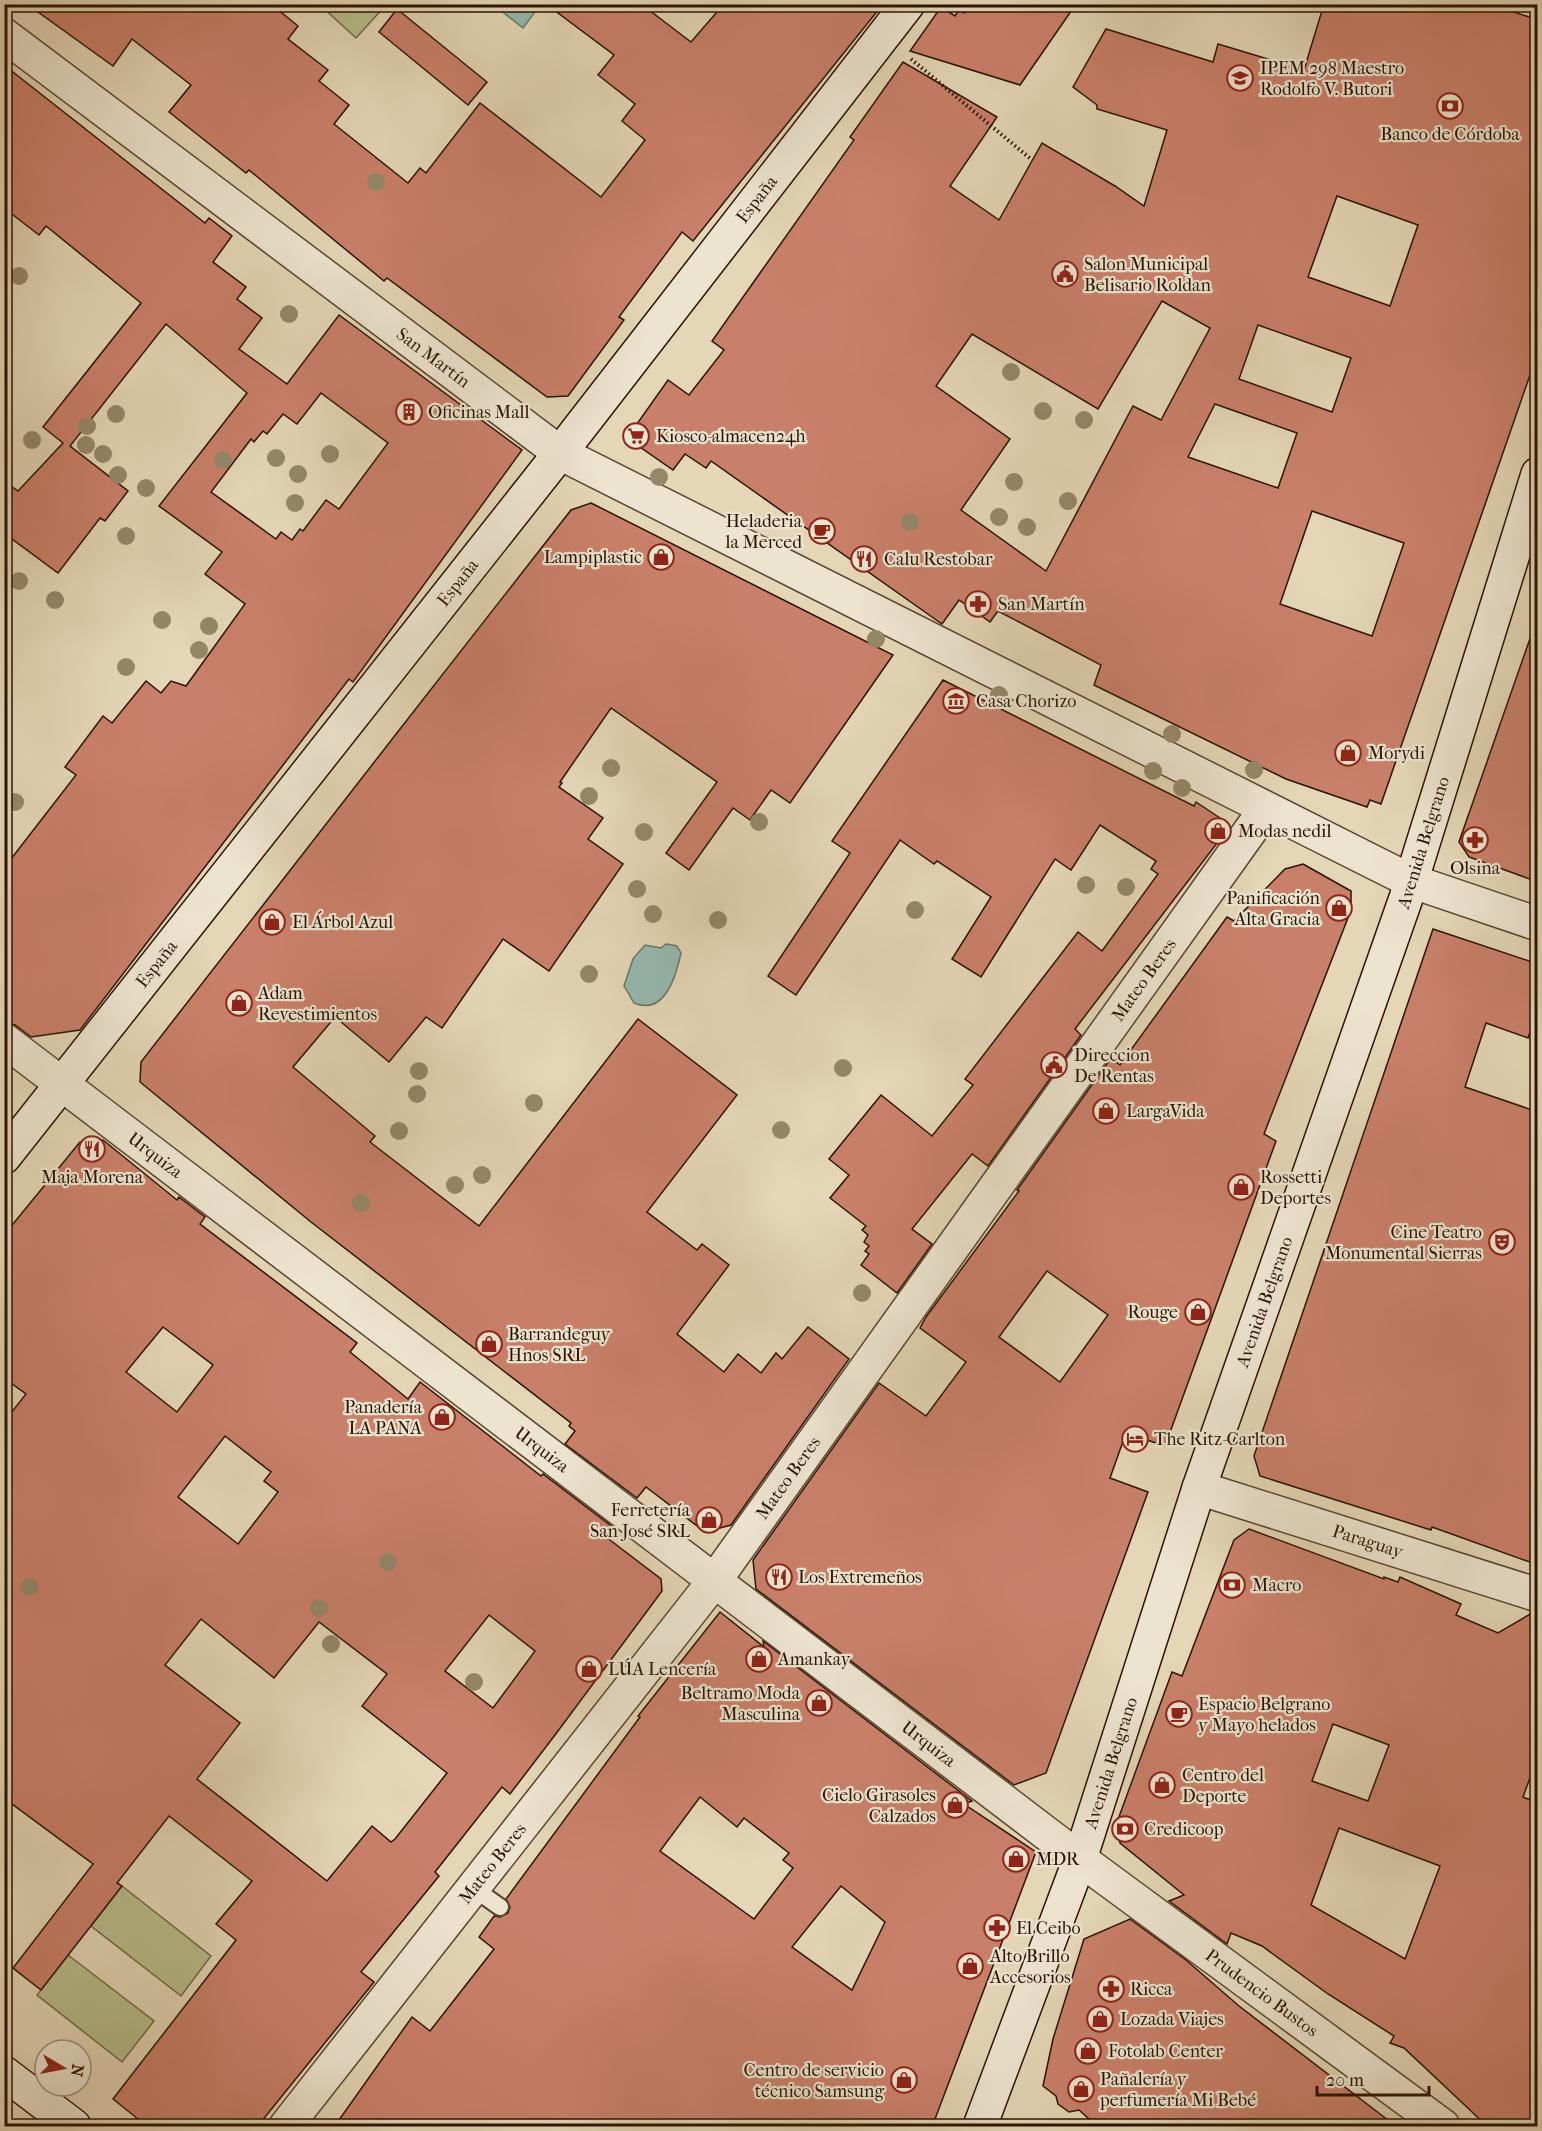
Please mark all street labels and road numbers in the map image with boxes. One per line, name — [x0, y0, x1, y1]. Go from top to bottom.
street label: España — [732, 171, 782, 228]
street label: San Martín — [392, 324, 474, 393]
street label: España — [433, 554, 484, 611]
street label: Avenida Belgrano — [1393, 774, 1454, 913]
street label: Mateo Beres — [1107, 934, 1181, 1026]
street label: España — [132, 936, 182, 992]
street label: Urquiza — [124, 1128, 187, 1183]
street label: Avenida Belgrano — [1232, 1234, 1297, 1371]
street label: Urquiza — [510, 1422, 573, 1478]
street label: Mateo Beres — [752, 1432, 825, 1524]
street label: Paraguay — [1330, 1521, 1407, 1563]
street label: Avenida Belgrano — [1080, 1695, 1142, 1833]
street label: Urquiza — [897, 1717, 960, 1772]
street label: Mateo Beres — [455, 1819, 531, 1908]
street label: Prudencio Bustos — [1201, 1945, 1322, 2042]

